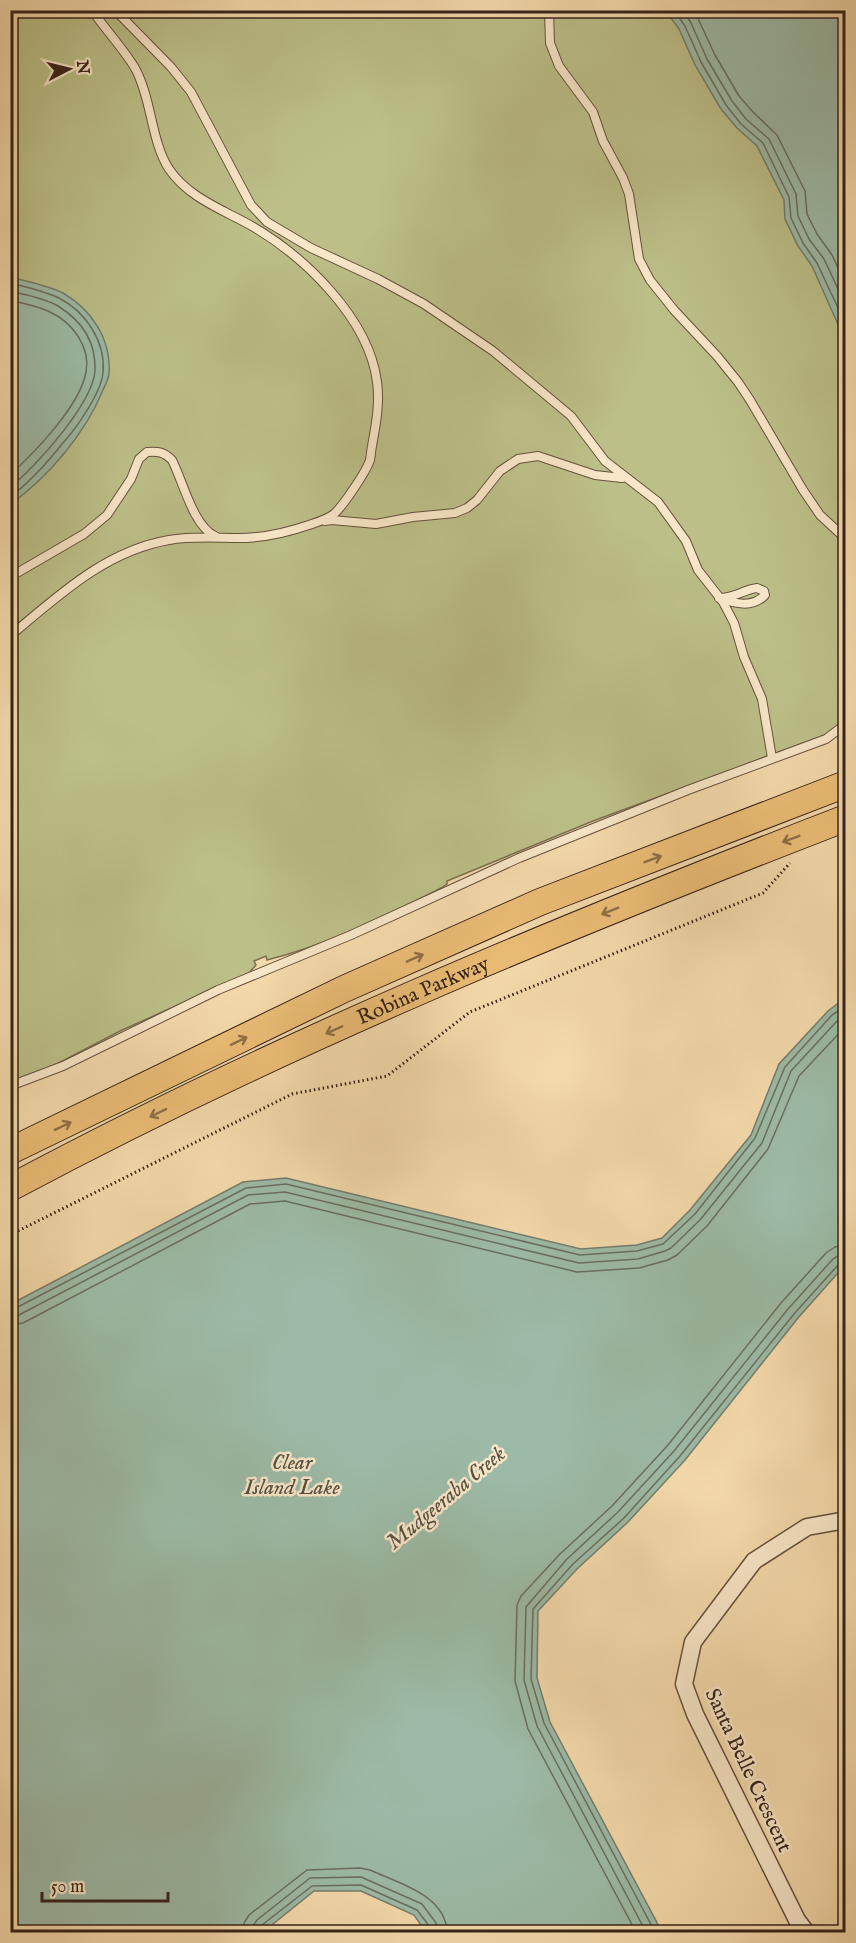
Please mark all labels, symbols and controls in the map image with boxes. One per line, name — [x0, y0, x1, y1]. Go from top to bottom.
north arrow — [39, 39, 99, 99]
text: N — [71, 58, 93, 76]
one-way arrow — [782, 835, 801, 846]
one-way arrow — [643, 852, 662, 863]
one-way arrow — [601, 906, 619, 917]
street label: Robina Parkway — [353, 951, 494, 1032]
one-way arrow — [405, 952, 424, 963]
one-way arrow — [326, 1024, 344, 1036]
one-way arrow — [229, 1034, 247, 1046]
one-way arrow — [149, 1107, 167, 1119]
one-way arrow — [54, 1120, 72, 1131]
water label: Mudgeeraba Creek — [381, 1440, 512, 1556]
water label: Clear Island Lake — [243, 1449, 340, 1502]
street label: Santa Belle Crescent — [698, 1684, 797, 1857]
scale bar — [42, 1865, 168, 1903]
text: 50 m — [51, 1876, 84, 1899]

